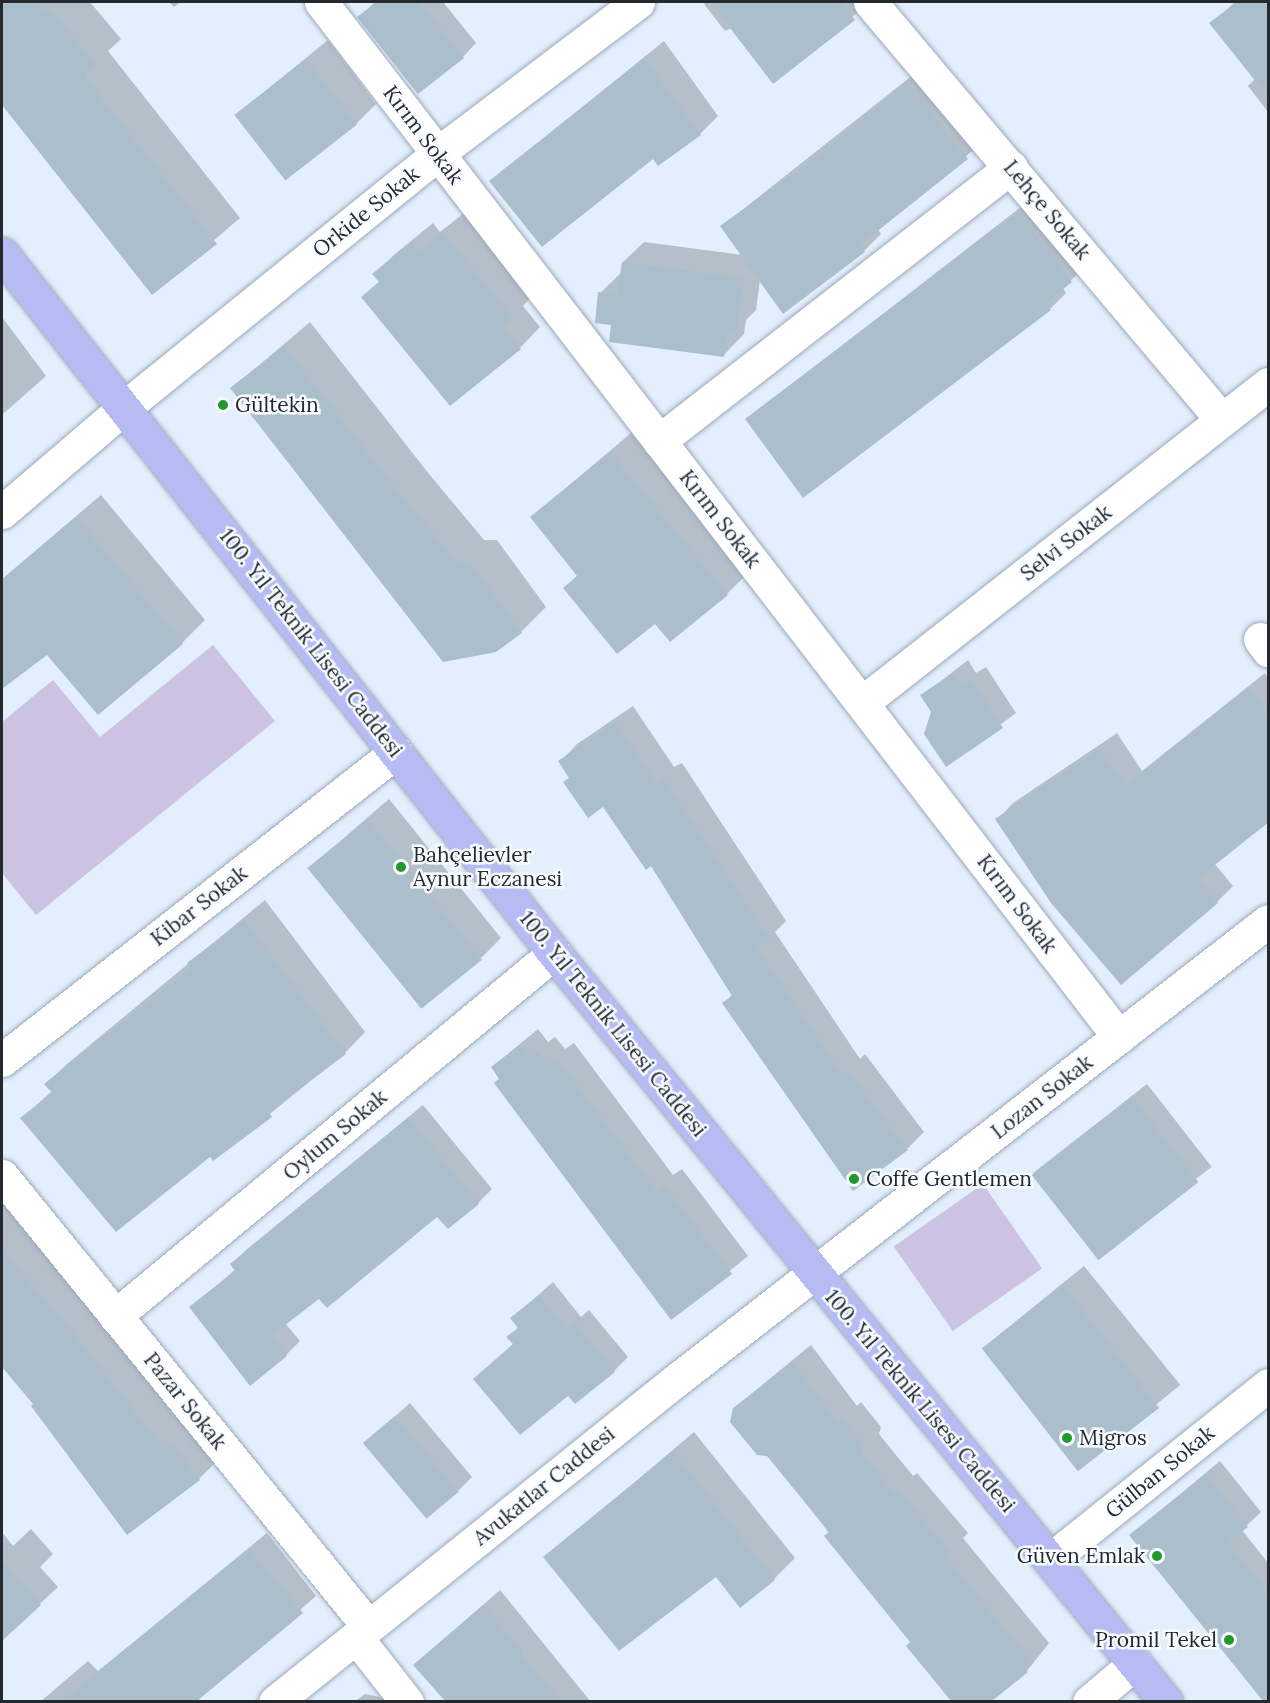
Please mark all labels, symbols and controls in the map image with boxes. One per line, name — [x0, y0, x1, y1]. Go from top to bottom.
street label: Kırım Sokak — [378, 81, 468, 189]
street label: Lehçe Sokak — [998, 155, 1096, 265]
street label: Orkide Sokak — [308, 161, 424, 263]
place label: Gültekin — [235, 392, 319, 418]
marker: Gültekin — [216, 398, 230, 412]
street label: Kırım Sokak — [674, 465, 766, 573]
street label: Selvi Sokak — [1015, 500, 1117, 586]
street label: 100. Yıl Teknik Lisesi Caddesi — [214, 524, 408, 762]
place label: Bahçelievler Aynur Eczanesi — [413, 842, 562, 892]
street label: Kırım Sokak — [972, 850, 1062, 958]
marker: Bahçelievler Aynur Eczanesi — [394, 860, 408, 874]
street label: Kibar Sokak — [146, 861, 252, 951]
street label: 100. Yıl Teknik Lisesi Caddesi — [514, 906, 712, 1142]
street label: Lozan Sokak — [986, 1050, 1098, 1144]
street label: Oylum Sokak — [278, 1084, 392, 1186]
place label: Coffe Gentlemen — [866, 1166, 1032, 1192]
marker: Coffe Gentlemen — [847, 1172, 861, 1186]
street label: 100. Yıl Teknik Lisesi Caddesi — [819, 1285, 1021, 1517]
street label: Pazar Sokak — [138, 1348, 232, 1454]
street label: Gülban Sokak — [1100, 1420, 1220, 1524]
street label: Avukatlar Caddesi — [468, 1421, 620, 1551]
place label: Migros — [1079, 1425, 1147, 1451]
marker: Migros — [1060, 1431, 1074, 1445]
place label: Güven Emlak — [1017, 1543, 1145, 1569]
marker: Güven Emlak — [1150, 1549, 1164, 1563]
place label: Promil Tekel — [1095, 1627, 1217, 1653]
marker: Promil Tekel — [1222, 1633, 1236, 1647]

